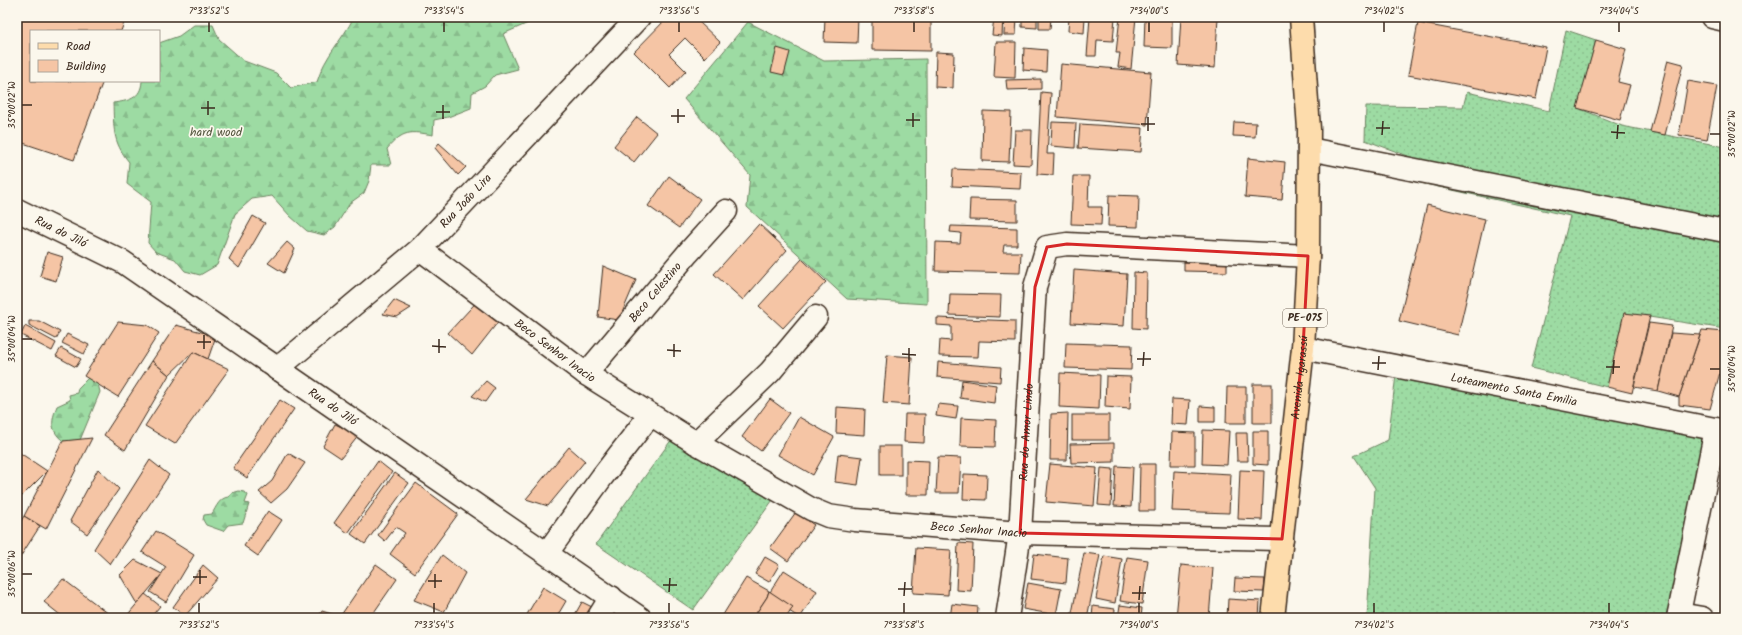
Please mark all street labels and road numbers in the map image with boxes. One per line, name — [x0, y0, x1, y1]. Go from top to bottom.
street label: Rua João Lira — [435, 169, 496, 232]
street label: Rua do Jiló — [32, 211, 91, 253]
street label: Beco Celestino — [624, 258, 686, 327]
road number: PE-075 — [1283, 309, 1327, 327]
street label: Beco Senhor Inacio — [511, 314, 599, 387]
street label: Avenida Igarassú — [1286, 335, 1313, 420]
street label: Loteamento Santa Emilia — [1449, 368, 1579, 411]
street label: Rua do Jiló — [304, 383, 362, 431]
street label: Rua do Amor Lindo — [1014, 383, 1039, 482]
street label: Beco Senhor Inacio — [930, 516, 1027, 543]

